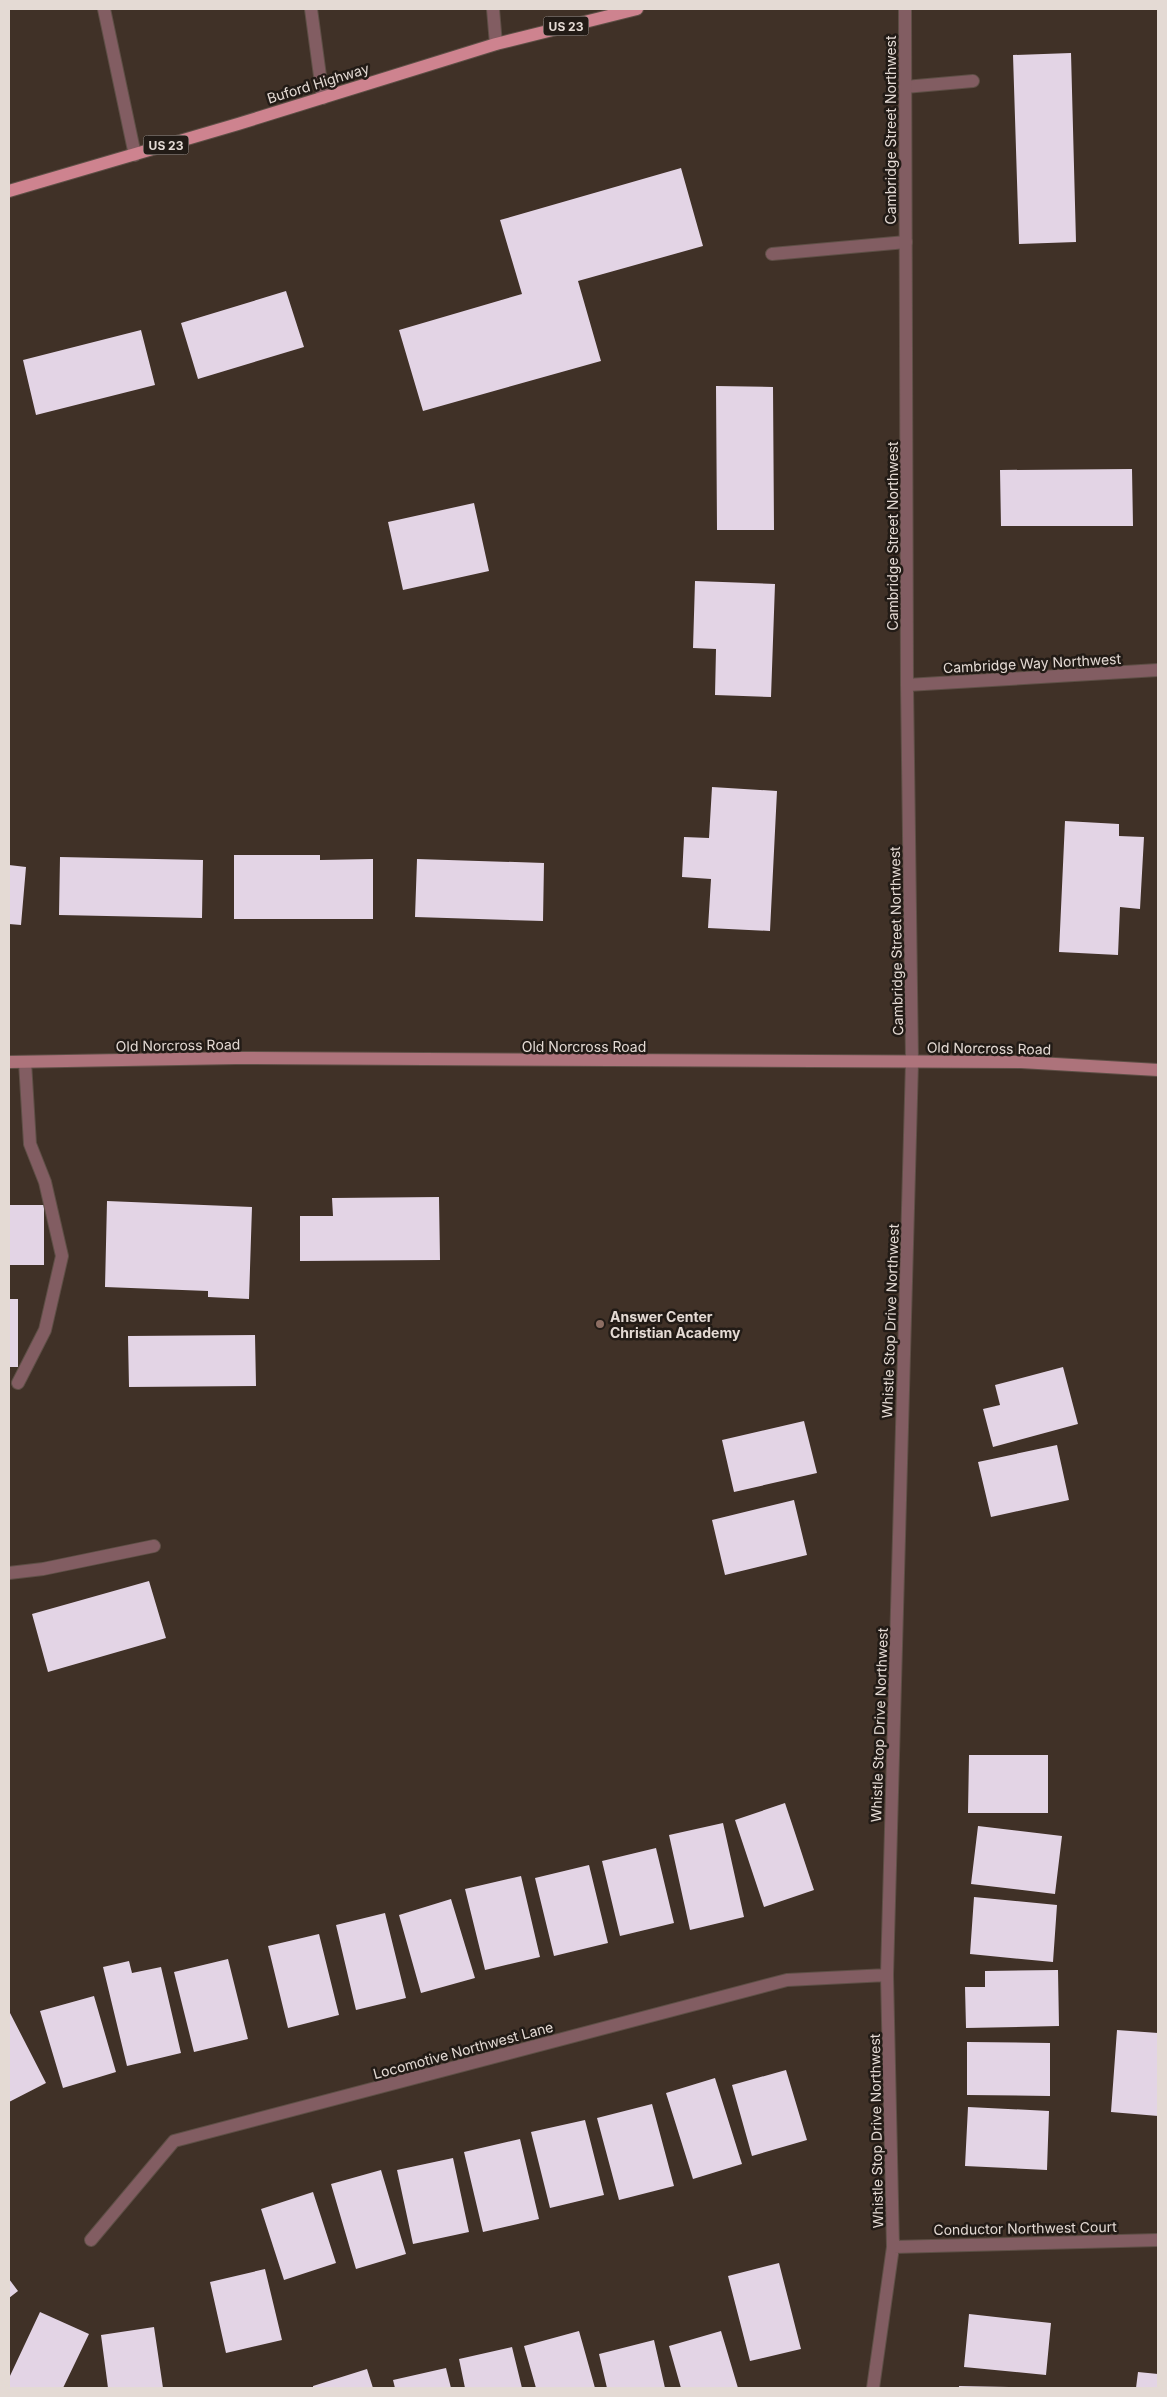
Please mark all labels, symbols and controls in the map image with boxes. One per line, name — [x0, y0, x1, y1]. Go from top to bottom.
road number: US 23 — [544, 16, 588, 36]
street label: Cambridge Street Northwest — [882, 35, 899, 225]
street label: Buford Highway — [265, 59, 371, 107]
road number: US 23 — [144, 136, 188, 154]
street label: Cambridge Street Northwest — [884, 441, 901, 631]
street label: Cambridge Way Northwest — [943, 650, 1122, 676]
street label: Cambridge Street Northwest — [886, 846, 906, 1036]
street label: Old Norcross Road — [116, 1035, 240, 1055]
street label: Old Norcross Road — [522, 1038, 646, 1055]
street label: Old Norcross Road — [927, 1038, 1051, 1058]
street label: Whistle Stop Drive Northwest — [878, 1223, 902, 1419]
place label: Answer Center Christian Academy — [610, 1308, 741, 1341]
marker: Answer Center Christian Academy — [594, 1318, 606, 1330]
street label: Whistle Stop Drive Northwest — [867, 1627, 891, 1823]
street label: Locomotive Northwest Lane — [371, 2018, 555, 2082]
street label: Whistle Stop Drive Northwest — [866, 2033, 886, 2228]
street label: Conductor Northwest Court — [933, 2218, 1117, 2238]

